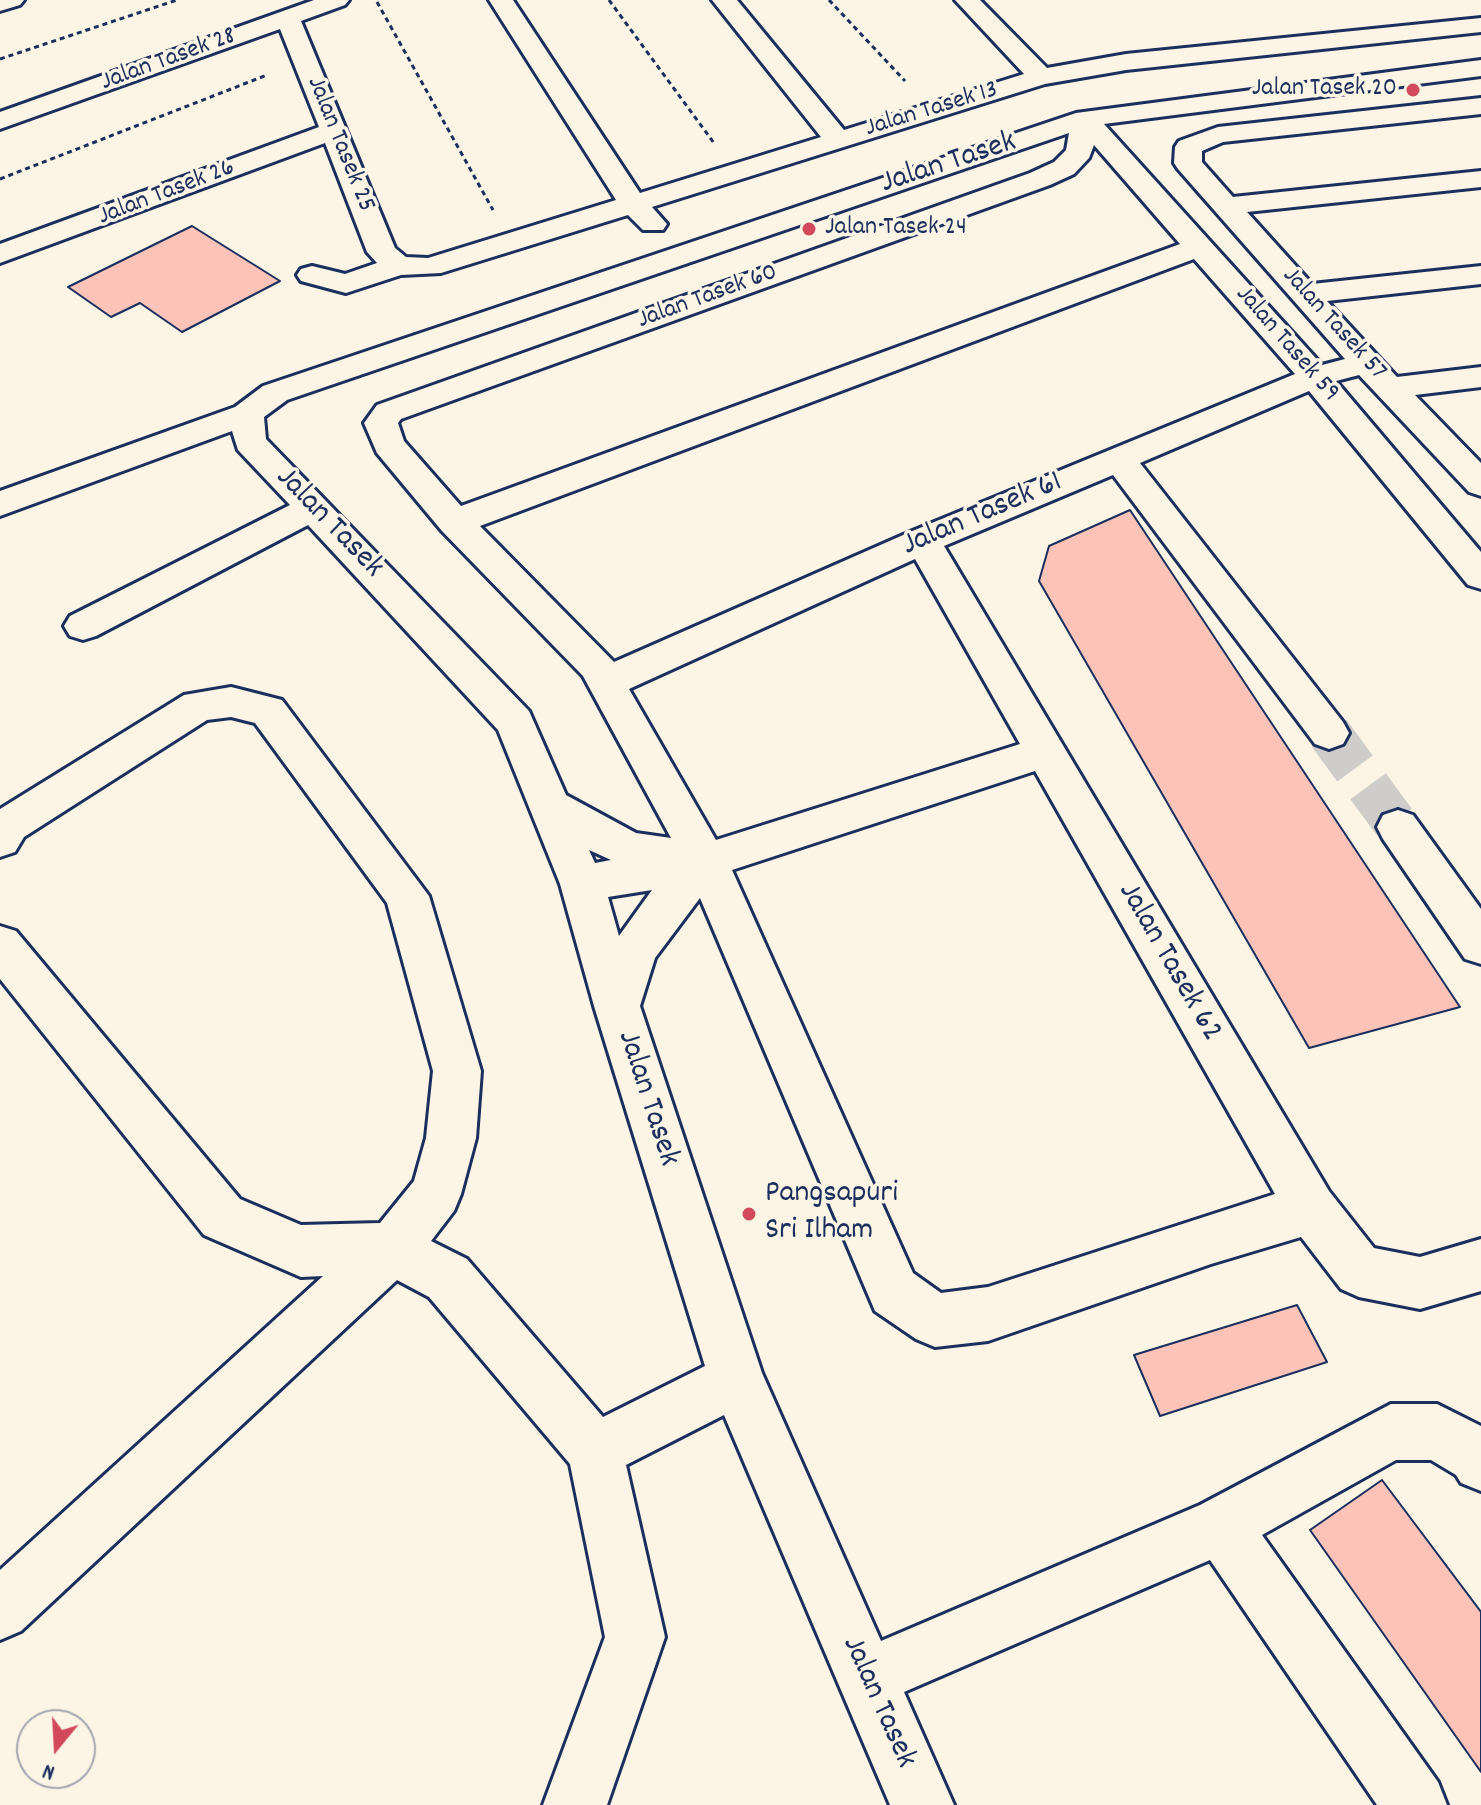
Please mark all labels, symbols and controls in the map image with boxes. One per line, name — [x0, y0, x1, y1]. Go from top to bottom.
street label: Jalan Tasek 28 — [97, 22, 241, 100]
street label: Jalan Tasek 25 — [298, 73, 380, 217]
place label: Jalan Tasek 20 — [1252, 74, 1397, 106]
street label: Jalan Tasek 13 — [862, 76, 1002, 146]
marker: Jalan Tasek 20 — [1404, 81, 1422, 99]
street label: Jalan Tasek — [877, 125, 1021, 205]
street label: Jalan Tasek 26 — [94, 154, 240, 234]
place label: Jalan Tasek 24 — [825, 213, 967, 245]
marker: Jalan Tasek 24 — [800, 220, 818, 238]
street label: Jalan Tasek 60 — [634, 258, 782, 338]
street label: Jalan Tasek 57 — [1274, 262, 1392, 388]
street label: Jalan Tasek 59 — [1227, 281, 1345, 409]
street label: Jalan Tasek — [266, 460, 390, 588]
street label: Jalan Tasek 61 — [897, 465, 1069, 567]
street label: Jalan Tasek 62 — [1107, 877, 1229, 1049]
street label: Jalan Tasek — [606, 1027, 686, 1171]
place label: Pangsapuri Sri Ilham — [765, 1177, 898, 1252]
marker: Pangsapuri Sri Ilham — [740, 1205, 758, 1223]
street label: Jalan Tasek — [831, 1631, 923, 1775]
north arrow — [16, 1709, 96, 1789]
text: N — [39, 1754, 59, 1787]

